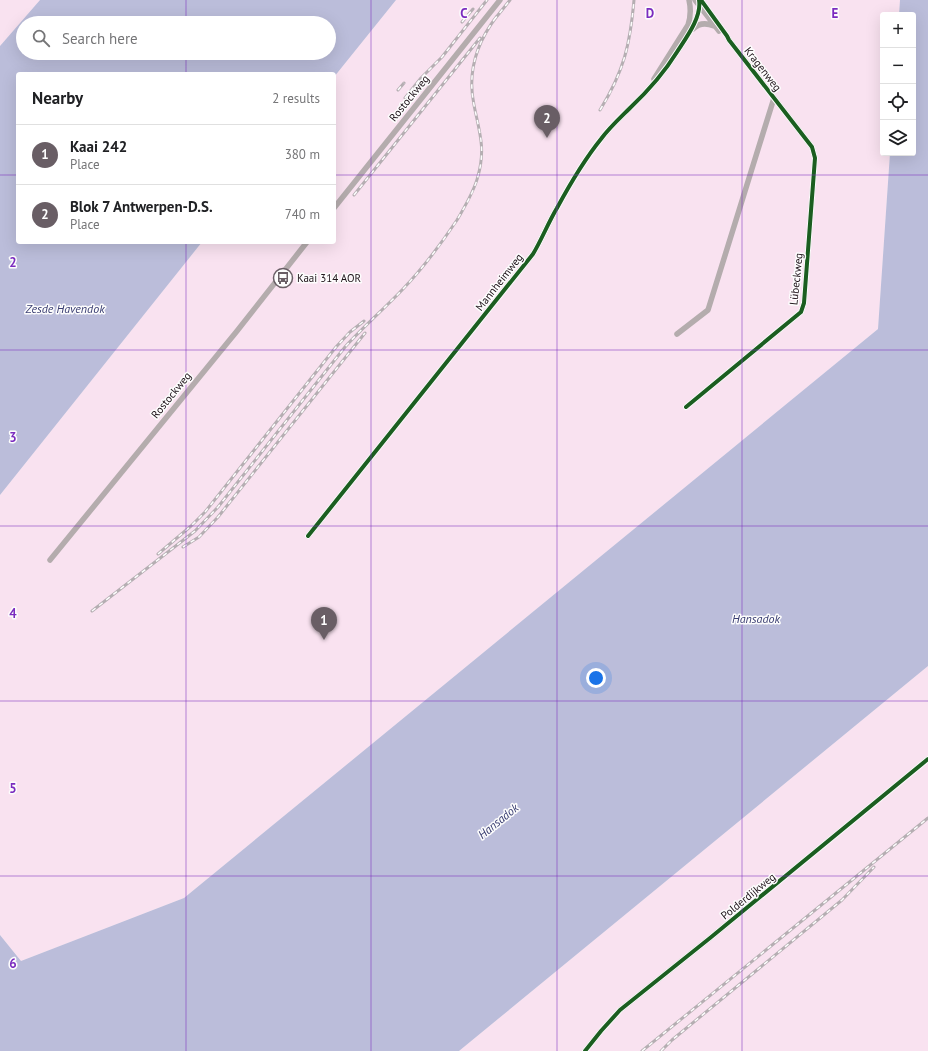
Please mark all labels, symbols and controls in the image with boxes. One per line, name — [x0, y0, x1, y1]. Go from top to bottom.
text: C — [460, 5, 468, 22]
text: D — [646, 5, 654, 22]
text: E — [832, 5, 839, 22]
map controls — [880, 12, 916, 156]
button: + — [880, 12, 916, 48]
search box — [16, 16, 336, 60]
icon: search — [30, 27, 52, 49]
text: Search here — [62, 29, 138, 48]
street label: Kragenweg — [741, 44, 785, 94]
button: − — [880, 48, 916, 84]
street label: Rostockweg — [386, 72, 432, 124]
button: locate — [880, 84, 916, 120]
text: Nearby — [32, 87, 83, 109]
text: 2 results — [272, 90, 320, 107]
pin: 2 — [534, 105, 560, 138]
button: layers — [880, 120, 916, 156]
text: Kaai 242 — [70, 137, 127, 156]
text: 1 — [41, 146, 49, 163]
text: 380 m — [285, 146, 320, 163]
text: Place — [70, 156, 100, 173]
text: Blok 7 Antwerpen-D.S. — [70, 197, 213, 216]
text: 2 — [41, 206, 49, 223]
text: 740 m — [285, 206, 320, 223]
text: Place — [70, 216, 100, 233]
street label: Mannheimweg — [472, 250, 526, 314]
street label: Lübeckweg — [786, 252, 806, 306]
text: 2 — [9, 254, 17, 271]
bus stop icon: Kaai 314 AOR — [272, 267, 294, 289]
place label: Kaai 314 AOR — [297, 271, 361, 285]
water label: Zesde Havendok — [24, 301, 105, 316]
street label: Rostockweg — [148, 369, 194, 421]
text: 3 — [9, 429, 17, 446]
text: 4 — [9, 605, 17, 622]
pin: 1 — [311, 607, 337, 640]
water label: Hansadok — [732, 611, 781, 626]
your location — [586, 668, 606, 688]
text: 5 — [9, 780, 17, 797]
water label: Hansadok — [475, 800, 522, 842]
street label: Polderdijkweg — [718, 870, 778, 922]
text: 6 — [9, 955, 17, 972]

